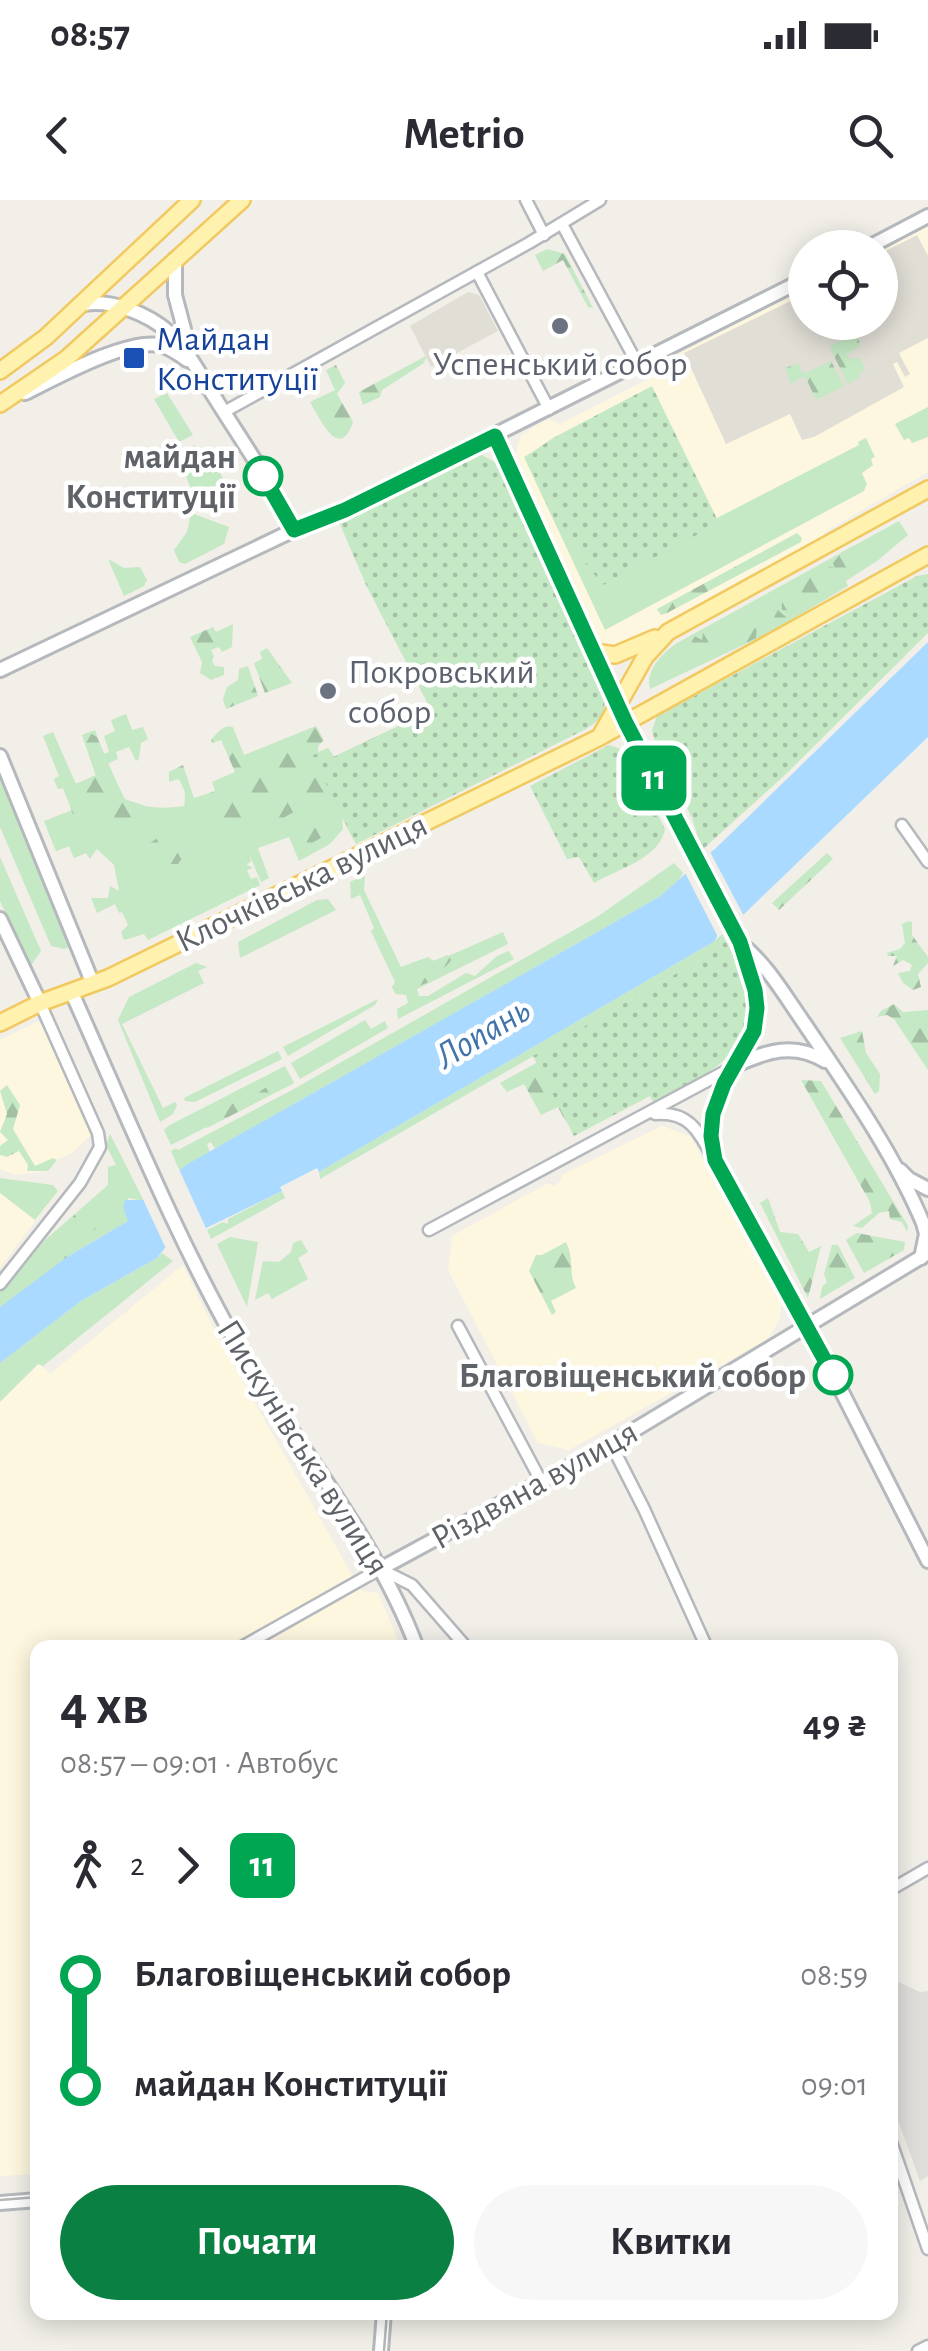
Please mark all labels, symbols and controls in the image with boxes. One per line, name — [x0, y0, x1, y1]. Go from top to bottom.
text: 08:57 — [50, 16, 130, 54]
icon: back — [30, 108, 85, 163]
icon: search — [843, 108, 898, 163]
text: Metrio — [403, 112, 525, 157]
map controls — [788, 230, 898, 340]
button: locate — [788, 230, 898, 340]
marker: Успенський собор — [549, 315, 571, 337]
place label: Майдан Конституції — [156, 322, 318, 397]
marker: Майдан Конституції — [121, 345, 147, 371]
place label: Успенський собор — [432, 347, 688, 382]
place label: майдан Конституції — [65, 440, 236, 515]
marker: майдан Конституції — [244, 457, 282, 495]
place label: Покровський собор — [348, 655, 535, 730]
marker: Покровський собор — [317, 680, 339, 702]
line badge: 11 — [609, 746, 699, 810]
text: 11 — [641, 761, 667, 796]
street label: Клочківська вулиця — [170, 807, 433, 959]
water label: Лопань — [428, 991, 537, 1077]
street label: Пискунівська вулиця — [210, 1314, 395, 1582]
marker: Благовіщенський собор — [814, 1356, 852, 1394]
place label: Благовіщенський собор — [459, 1359, 806, 1394]
street label: Різдвяна вулиця — [426, 1414, 644, 1556]
text: 4 хв — [60, 1679, 149, 1734]
text: 49 ₴ — [803, 1706, 868, 1744]
text: 08:57 – 09:01 · Автобус — [60, 1747, 339, 1779]
icon: walk — [60, 1838, 115, 1893]
icon: forward — [160, 1838, 215, 1893]
text: 11 — [250, 1848, 275, 1883]
text: 2 — [130, 1849, 145, 1881]
text: Благовіщенський собор — [134, 1956, 511, 1994]
text: 08:59 — [800, 1959, 868, 1991]
text: майдан Конституції — [134, 2066, 447, 2104]
text: 09:01 — [801, 2069, 868, 2101]
button: Почати — [60, 2185, 454, 2300]
button: Квитки — [474, 2185, 868, 2300]

